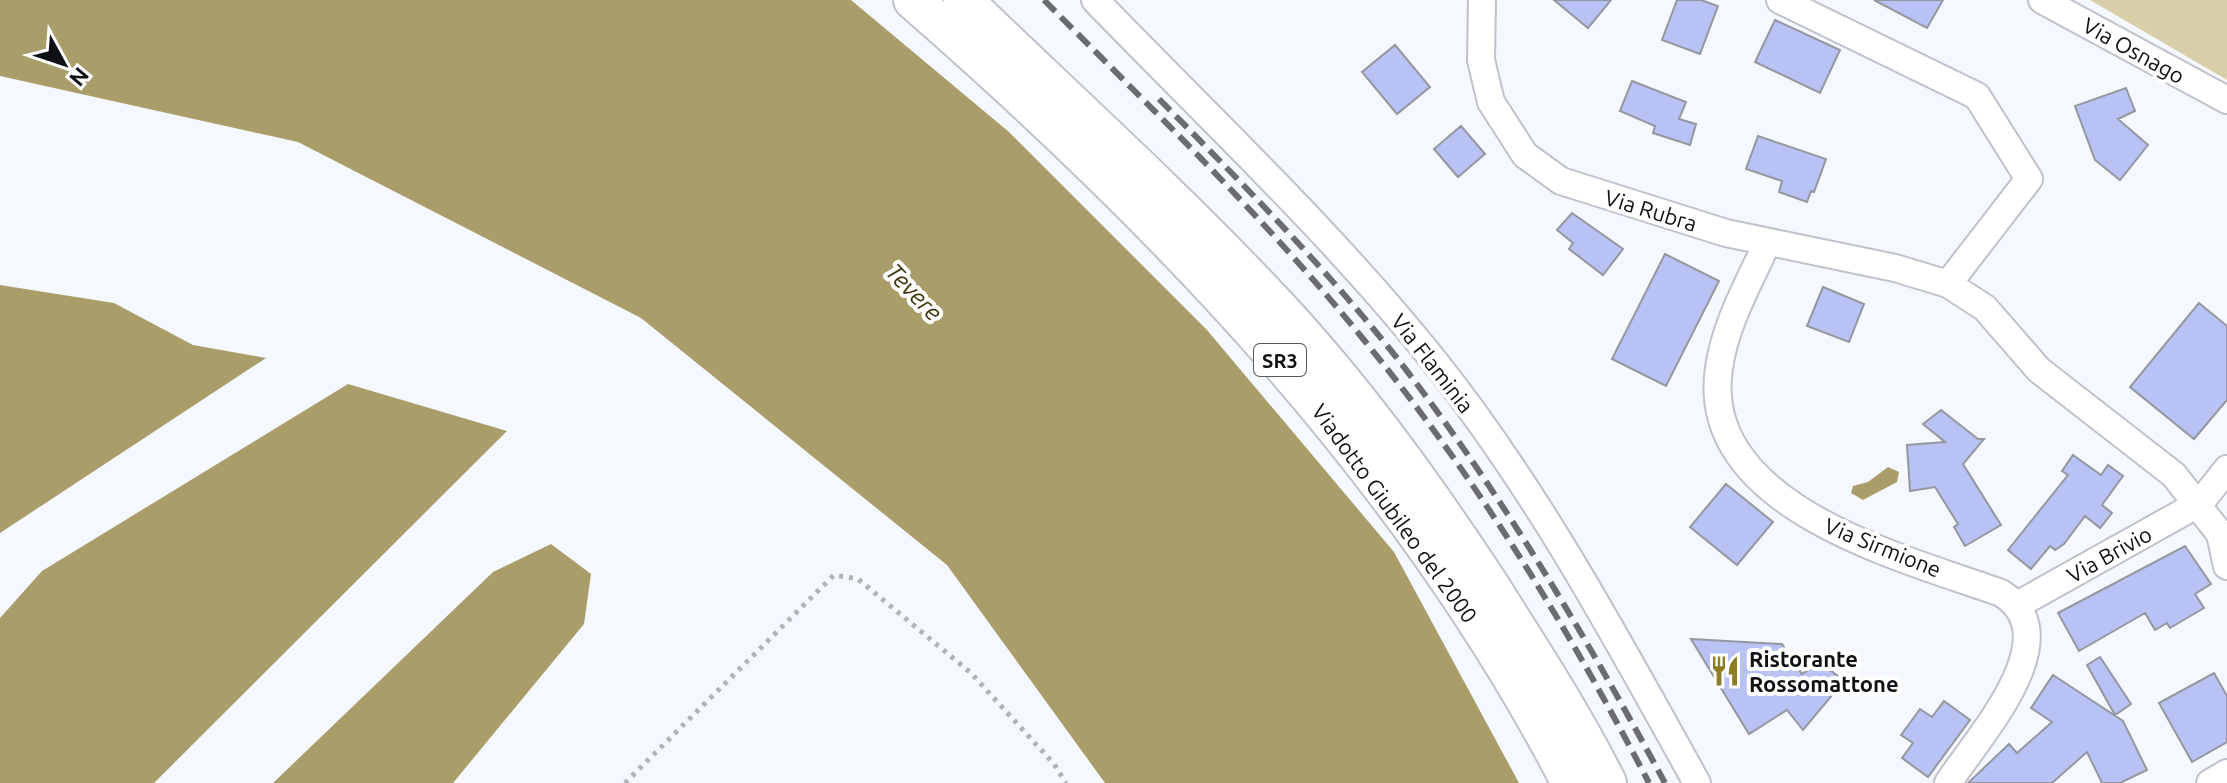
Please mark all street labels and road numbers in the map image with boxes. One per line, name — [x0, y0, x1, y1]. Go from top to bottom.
street label: Via Osnago — [2079, 12, 2189, 88]
street label: Via Rubra — [1602, 184, 1700, 236]
street label: Via Flaminia — [1387, 309, 1479, 417]
road number: SR3 — [1254, 344, 1306, 376]
street label: Viadotto Giubileo del 2000 — [1307, 399, 1483, 627]
street label: Via Sirmione — [1821, 512, 1945, 582]
street label: Via Brivio — [2062, 521, 2156, 587]

